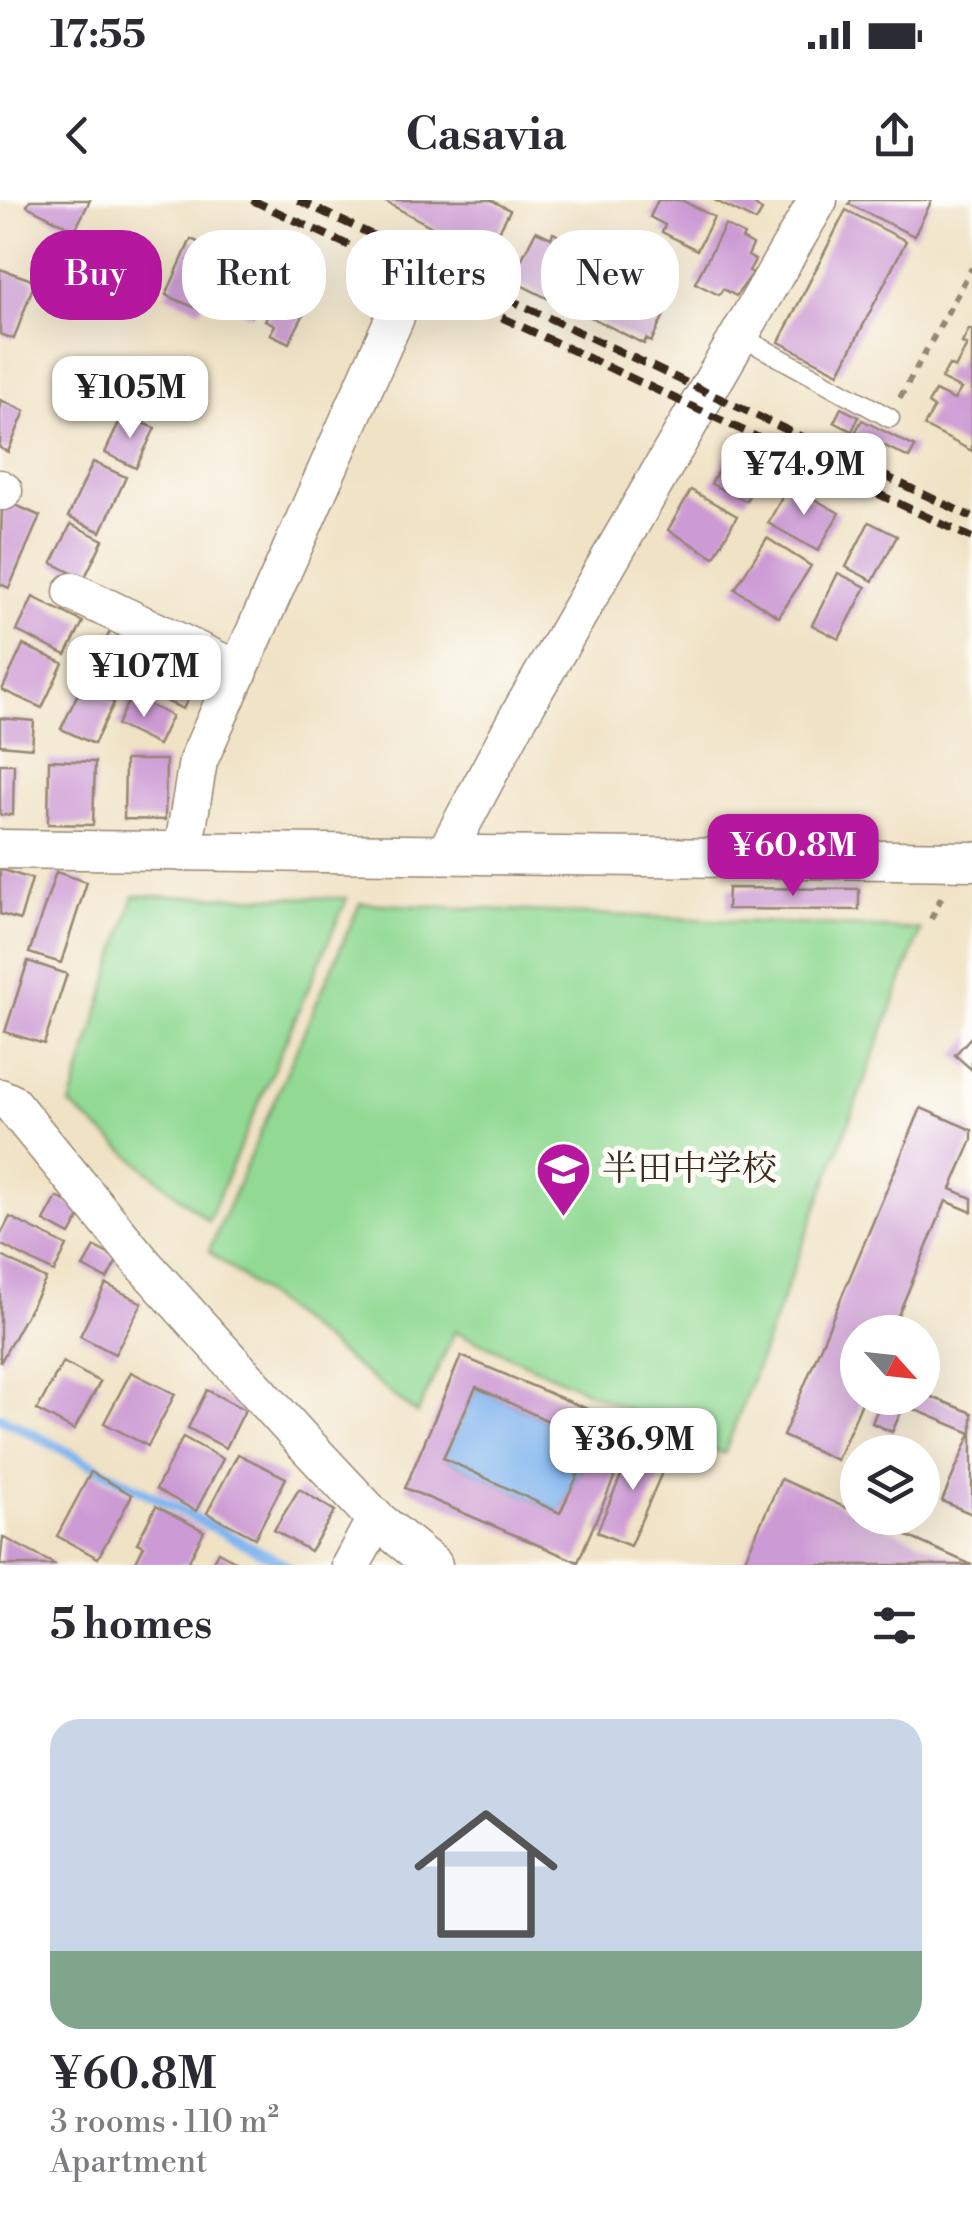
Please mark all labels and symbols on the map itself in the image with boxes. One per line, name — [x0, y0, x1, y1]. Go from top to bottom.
pin: ¥105M — [60, 356, 200, 441]
pin: ¥74.9M — [723, 433, 885, 518]
pin: ¥107M — [74, 635, 214, 720]
pin: ¥60.8M — [712, 814, 874, 899]
school or university icon: 半田中学校 — [533, 1139, 593, 1218]
place label: 半田中学校 — [602, 1148, 777, 1191]
north arrow — [840, 1315, 940, 1415]
pin: ¥36.9M — [552, 1408, 714, 1493]

